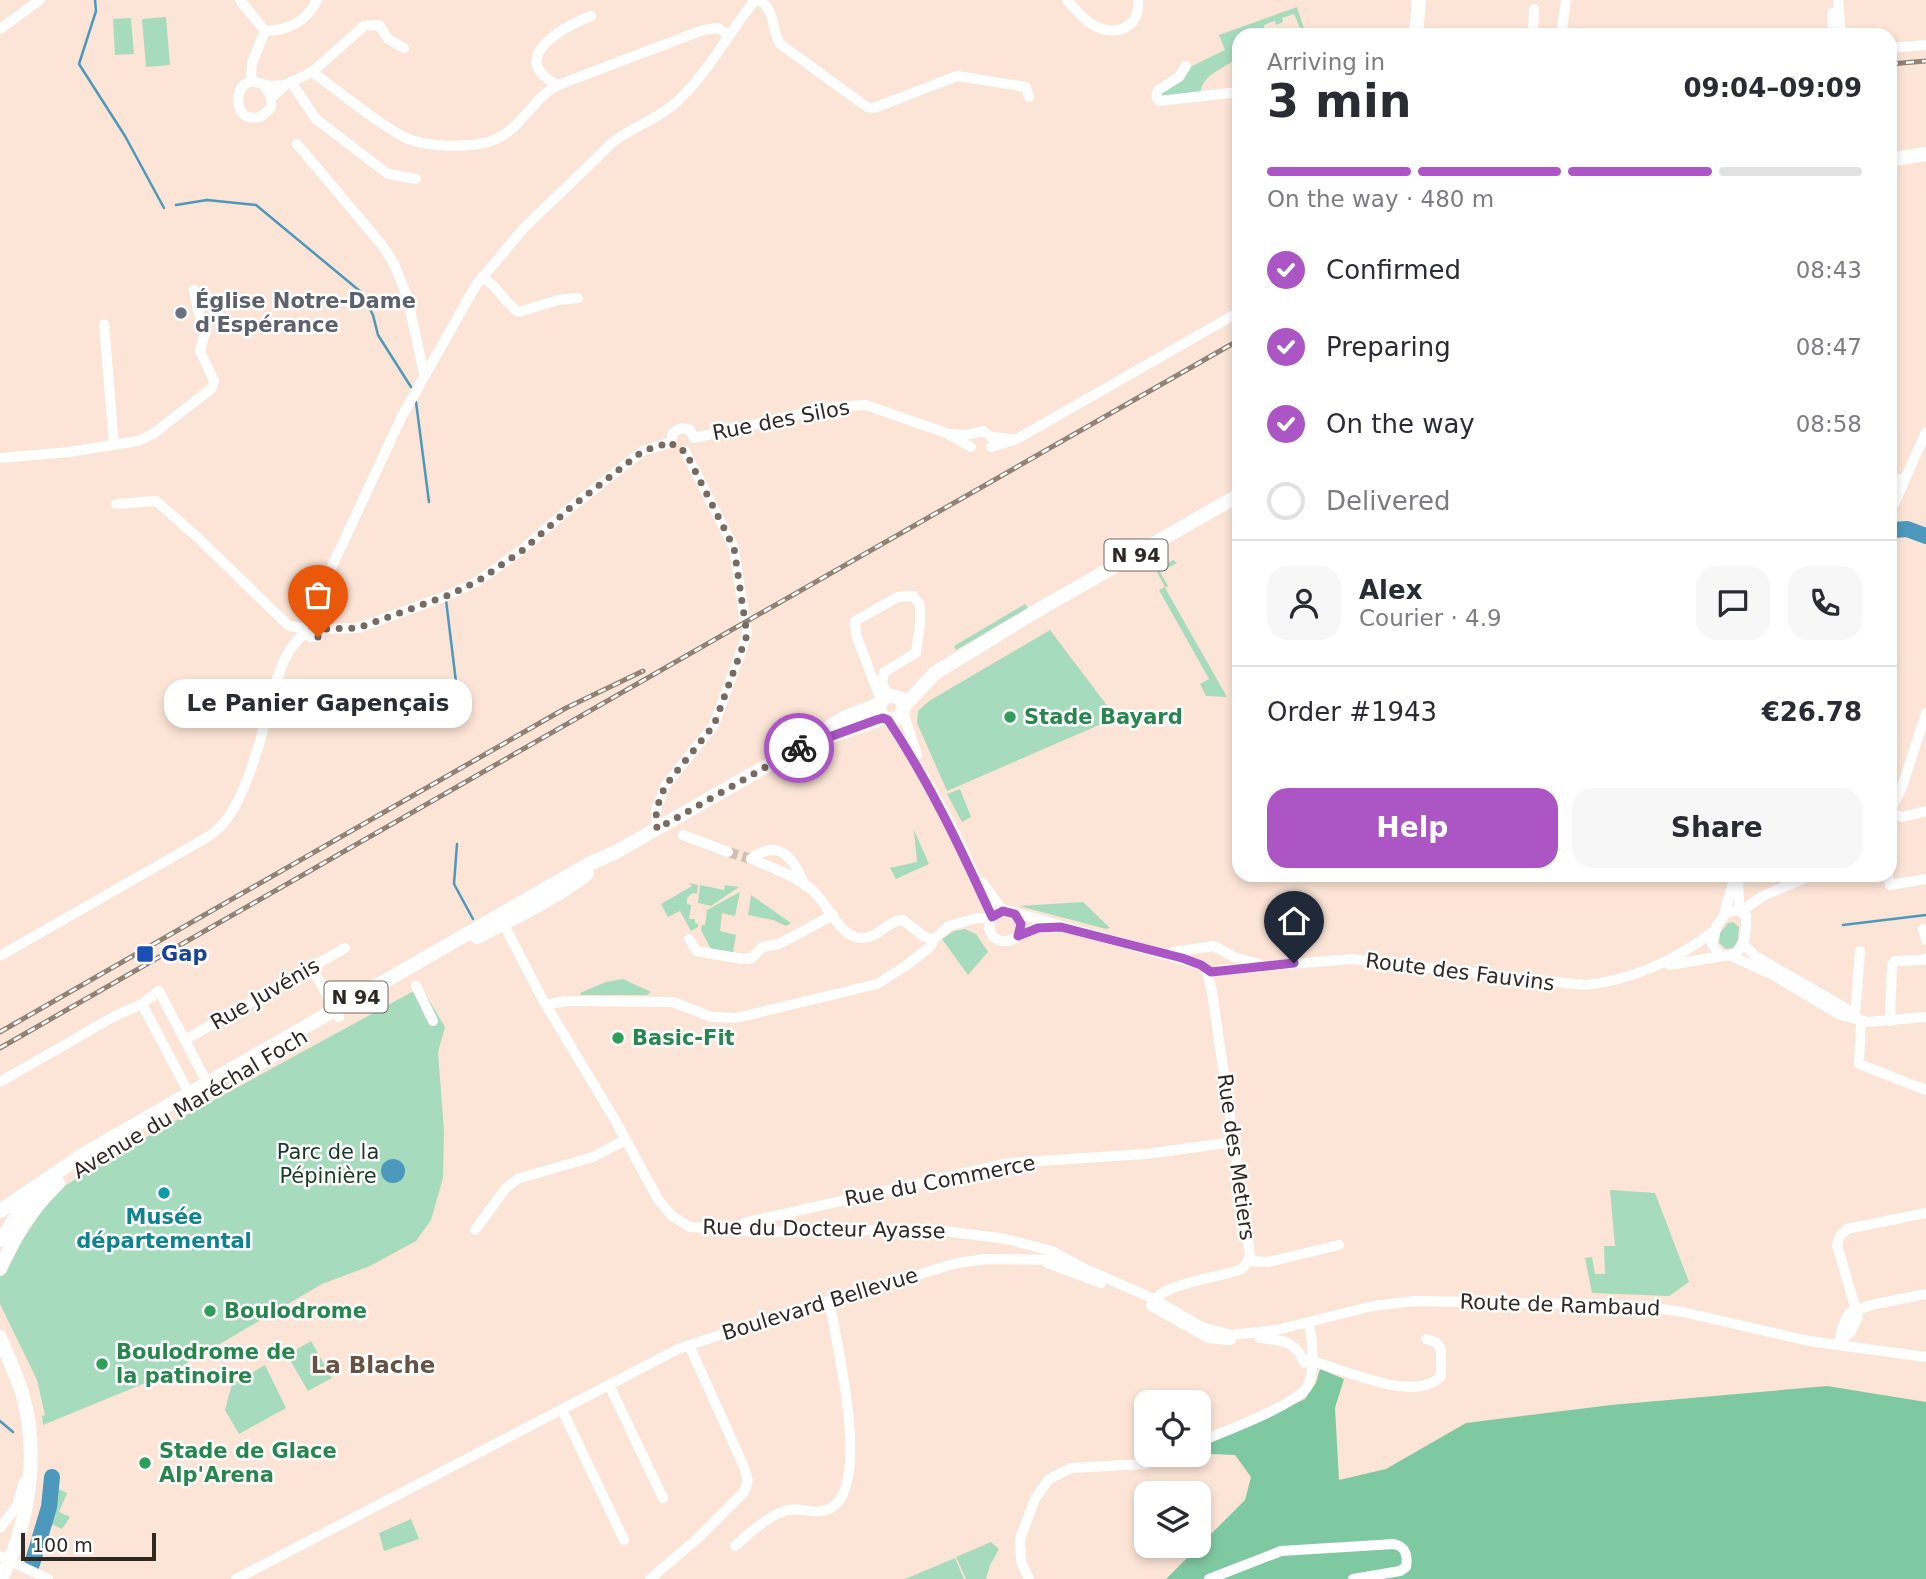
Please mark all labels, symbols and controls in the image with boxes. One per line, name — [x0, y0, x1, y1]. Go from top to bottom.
text: Arriving in — [1267, 49, 1385, 75]
text: 09:04–09:09 — [1683, 73, 1862, 103]
text: 3 min — [1267, 74, 1411, 128]
text: On the way · 480 m — [1267, 186, 1494, 212]
icon: check — [1267, 251, 1305, 289]
text: Confirmed — [1326, 255, 1461, 285]
text: 08:43 — [1796, 257, 1862, 283]
place label: Église Notre-Dame d'Espérance — [195, 288, 416, 337]
marker: Église Notre-Dame d'Espérance — [173, 305, 189, 321]
icon: check — [1267, 328, 1305, 366]
text: Preparing — [1326, 332, 1451, 362]
text: 08:47 — [1796, 334, 1862, 360]
street label: Rue des Silos — [710, 395, 852, 445]
icon: check — [1267, 405, 1305, 443]
text: On the way — [1326, 409, 1475, 439]
text: 08:58 — [1796, 411, 1862, 437]
text: Delivered — [1326, 486, 1450, 516]
road number: N 94 — [1104, 540, 1168, 570]
pin — [288, 565, 348, 637]
button: person — [1267, 566, 1341, 640]
button: chat — [1696, 566, 1770, 640]
button: phone — [1788, 566, 1862, 640]
text: Alex — [1359, 575, 1422, 605]
icon: bag — [299, 576, 337, 614]
text: Courier · 4.9 — [1359, 605, 1502, 631]
callout: Le Panier Gapençais — [164, 679, 472, 728]
text: Le Panier Gapençais — [187, 690, 449, 716]
text: Order #1943 — [1267, 697, 1437, 727]
text: €26.78 — [1762, 697, 1862, 727]
place label: Stade Bayard — [1024, 705, 1183, 729]
marker: Stade Bayard — [1002, 709, 1018, 725]
courier — [764, 713, 834, 783]
icon: bike — [780, 729, 818, 767]
button: Help — [1267, 788, 1558, 868]
button: Share — [1572, 788, 1862, 868]
pin — [1264, 891, 1324, 963]
icon: home — [1275, 902, 1313, 940]
place label: Gap — [161, 942, 207, 966]
marker: Gap — [135, 944, 155, 964]
street label: Route des Fauvins — [1364, 948, 1556, 996]
street label: Rue Juvénis — [206, 953, 324, 1035]
road number: N 94 — [324, 981, 388, 1012]
street label: Avenue du Maréchal Foch — [68, 1024, 312, 1184]
place label: Basic-Fit — [632, 1026, 735, 1050]
marker: Basic-Fit — [610, 1030, 626, 1046]
street label: Rue des Metiers — [1212, 1072, 1260, 1242]
park label: Parc de la Pépinière — [277, 1140, 379, 1188]
street label: Rue du Commerce — [843, 1151, 1037, 1211]
marker: Musée départemental — [156, 1185, 172, 1201]
place label: Musée départemental — [76, 1205, 252, 1253]
street label: Rue du Docteur Ayasse — [702, 1215, 946, 1243]
street label: Boulevard Bellevue — [719, 1263, 921, 1345]
street label: Route de Rambaud — [1459, 1290, 1661, 1320]
place label: Boulodrome — [224, 1299, 367, 1323]
marker: Boulodrome — [202, 1303, 218, 1319]
place label: Boulodrome de la patinoire — [116, 1340, 296, 1388]
district label: La Blache — [311, 1352, 435, 1378]
marker: Boulodrome de la patinoire — [94, 1356, 110, 1372]
map controls — [1134, 1390, 1211, 1558]
button: locate — [1134, 1390, 1211, 1467]
place label: Stade de Glace Alp'Arena — [159, 1439, 337, 1487]
marker: Stade de Glace Alp'Arena — [137, 1455, 153, 1471]
button: layers — [1134, 1481, 1211, 1558]
scale bar — [21, 1530, 156, 1562]
text: 100 m — [32, 1534, 93, 1556]

